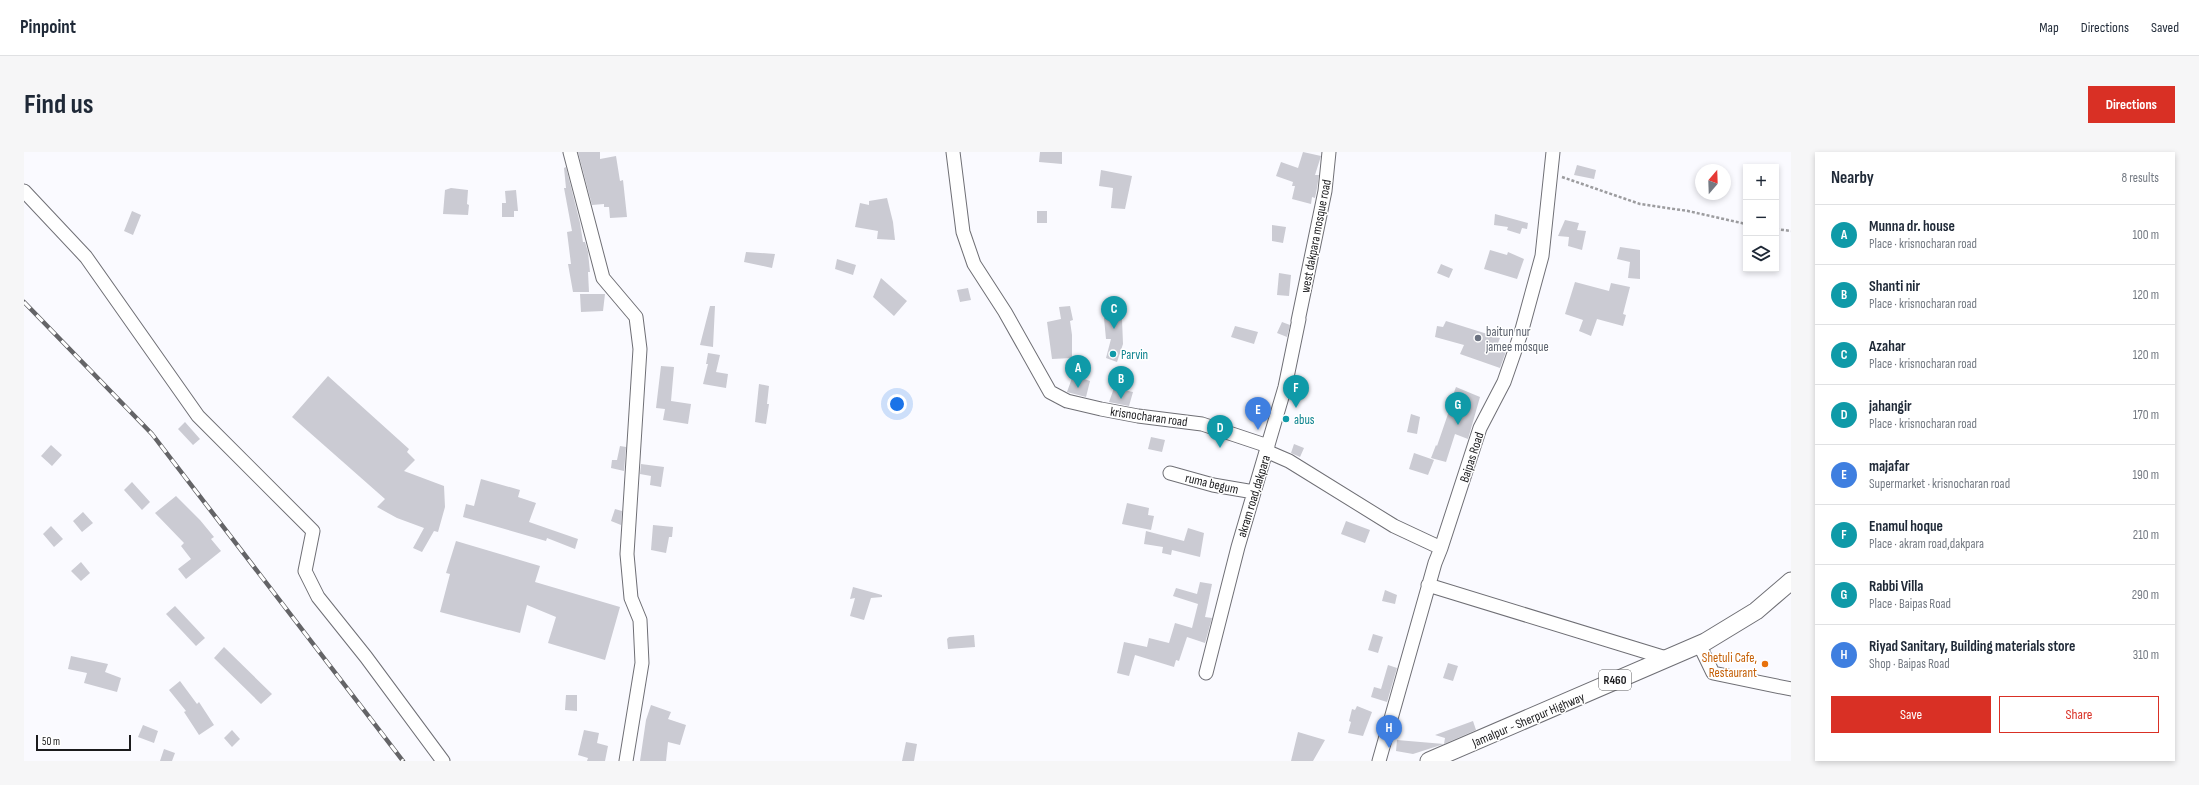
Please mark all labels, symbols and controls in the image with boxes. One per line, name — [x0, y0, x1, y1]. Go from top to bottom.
text: Pinpoint — [20, 16, 76, 39]
text: Map — [2039, 19, 2059, 36]
text: Directions — [2081, 19, 2129, 36]
text: Saved — [2151, 19, 2179, 36]
button: Directions — [2088, 86, 2175, 123]
text: Find us — [24, 88, 93, 121]
north arrow — [1695, 164, 1731, 200]
map controls — [1743, 164, 1779, 272]
button: + — [1743, 164, 1779, 200]
text: Nearby — [1831, 168, 1874, 188]
text: 8 results — [2121, 170, 2159, 186]
street label: west dakpara mosque road — [1297, 178, 1335, 294]
button: − — [1743, 200, 1779, 236]
text: Munna dr. house — [1869, 217, 1955, 236]
text: A — [1841, 227, 1847, 243]
text: 100 m — [2132, 227, 2159, 243]
button: layers — [1743, 236, 1779, 272]
text: Place · krisnocharan road — [1869, 236, 1977, 252]
text: Shanti nir — [1869, 277, 1920, 296]
text: B — [1841, 287, 1847, 303]
text: 120 m — [2133, 287, 2159, 303]
pin: C — [1101, 296, 1127, 329]
text: Place · krisnocharan road — [1869, 296, 1977, 312]
place label: baitun nur jamee mosque — [1485, 324, 1549, 355]
marker: baitun nur jamee mosque — [1473, 333, 1483, 343]
text: Azahar — [1869, 337, 1906, 356]
place label: Parvin — [1121, 347, 1148, 363]
text: C — [1841, 347, 1847, 363]
text: 120 m — [2133, 347, 2159, 363]
marker: Parvin — [1108, 349, 1118, 359]
pin: A — [1065, 355, 1091, 388]
text: Place · krisnocharan road — [1869, 356, 1977, 372]
pin: B — [1108, 366, 1134, 399]
pin: F — [1283, 375, 1309, 408]
pin: G — [1445, 392, 1471, 425]
your location — [887, 394, 907, 414]
pin: E — [1245, 397, 1271, 430]
text: jahangir — [1869, 397, 1912, 416]
street label: krisnocharan road — [1109, 404, 1189, 430]
text: D — [1841, 407, 1847, 423]
text: 170 m — [2133, 407, 2159, 423]
place label: abus — [1294, 412, 1315, 428]
marker: abus — [1281, 414, 1291, 424]
pin: D — [1207, 415, 1233, 448]
text: Place · krisnocharan road — [1869, 416, 1977, 432]
street label: Baipas Road — [1456, 430, 1488, 485]
street label: akram road,dakpara — [1234, 453, 1274, 539]
text: majafar — [1869, 457, 1910, 476]
text: E — [1841, 467, 1847, 483]
text: 190 m — [2132, 467, 2159, 483]
street label: ruma begum — [1184, 470, 1240, 498]
text: Supermarket · krisnocharan road — [1869, 476, 2010, 492]
text: Enamul hoque — [1869, 517, 1943, 536]
text: F — [1841, 527, 1847, 543]
text: 210 m — [2133, 527, 2159, 543]
text: Place · akram road,dakpara — [1869, 536, 1984, 552]
text: Rabbi Villa — [1869, 577, 1923, 596]
text: G — [1841, 587, 1847, 603]
text: 290 m — [2132, 587, 2159, 603]
text: Place · Baipas Road — [1869, 596, 1951, 612]
text: Riyad Sanitary, Building materials store — [1869, 637, 2075, 656]
text: H — [1841, 647, 1847, 663]
text: 310 m — [2133, 647, 2159, 663]
place label: Shetuli Cafe, Restaurant — [1702, 650, 1757, 681]
text: Shop · Baipas Road — [1869, 656, 1950, 672]
marker: Shetuli Cafe, Restaurant — [1760, 659, 1770, 669]
road number: R460 — [1599, 670, 1631, 690]
street label: Jamalpur - Sherpur Highway — [1469, 689, 1587, 751]
button: Save — [1831, 696, 1991, 733]
button: Share — [1999, 696, 2159, 733]
pin: H — [1376, 715, 1402, 748]
scale bar — [36, 733, 131, 752]
text: 50 m — [42, 735, 60, 748]

